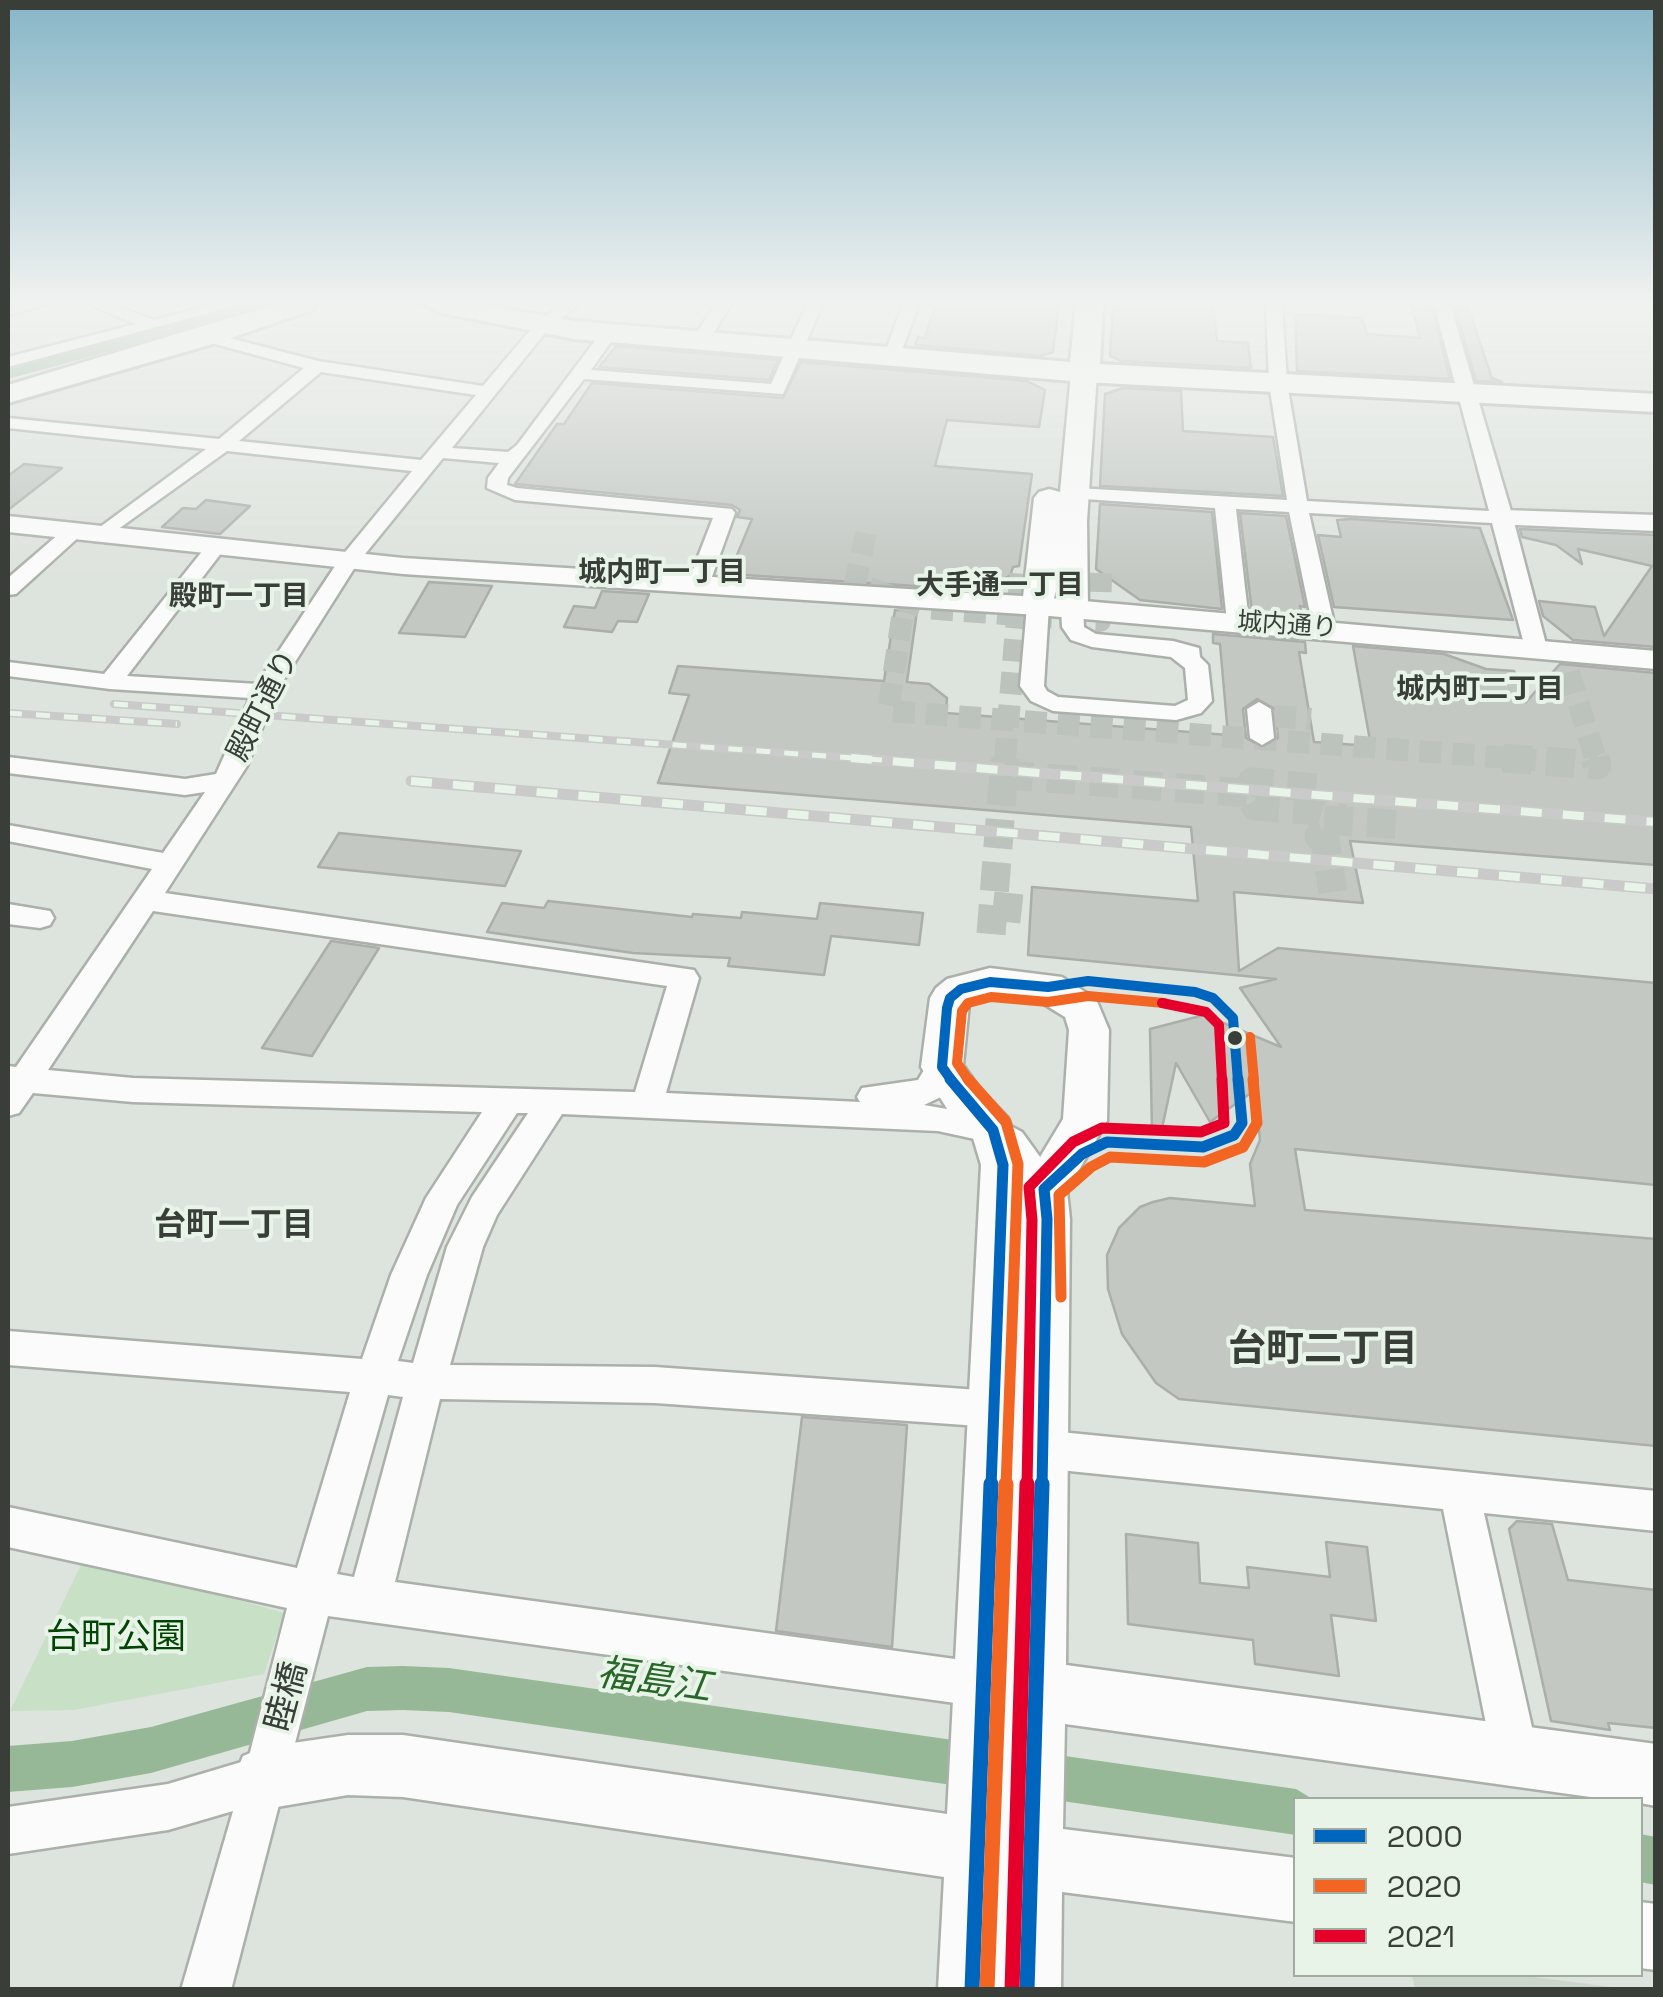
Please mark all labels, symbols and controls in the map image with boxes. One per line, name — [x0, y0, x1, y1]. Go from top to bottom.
district label: 城内町一丁目 — [578, 556, 746, 590]
district label: 大手通一丁目 — [916, 569, 1084, 603]
district label: 殿町一丁目 — [169, 580, 309, 614]
street label: 城内通り — [1236, 608, 1338, 644]
street label: 殿町通り — [221, 644, 307, 768]
district label: 城内町二丁目 — [1396, 673, 1564, 707]
unlabelled marker — [1225, 1028, 1245, 1048]
district label: 台町一丁目 — [154, 1207, 314, 1245]
district label: 台町二丁目 — [1228, 1328, 1418, 1374]
park label: 台町公園 — [46, 1618, 186, 1660]
water label: 福島江 — [594, 1651, 714, 1713]
street label: 睦橋 — [259, 1658, 317, 1736]
legend — [1293, 1797, 1643, 1977]
text: 2000 — [1387, 1817, 1463, 1856]
text: 2020 — [1387, 1867, 1462, 1906]
text: 2021 — [1387, 1917, 1455, 1956]

